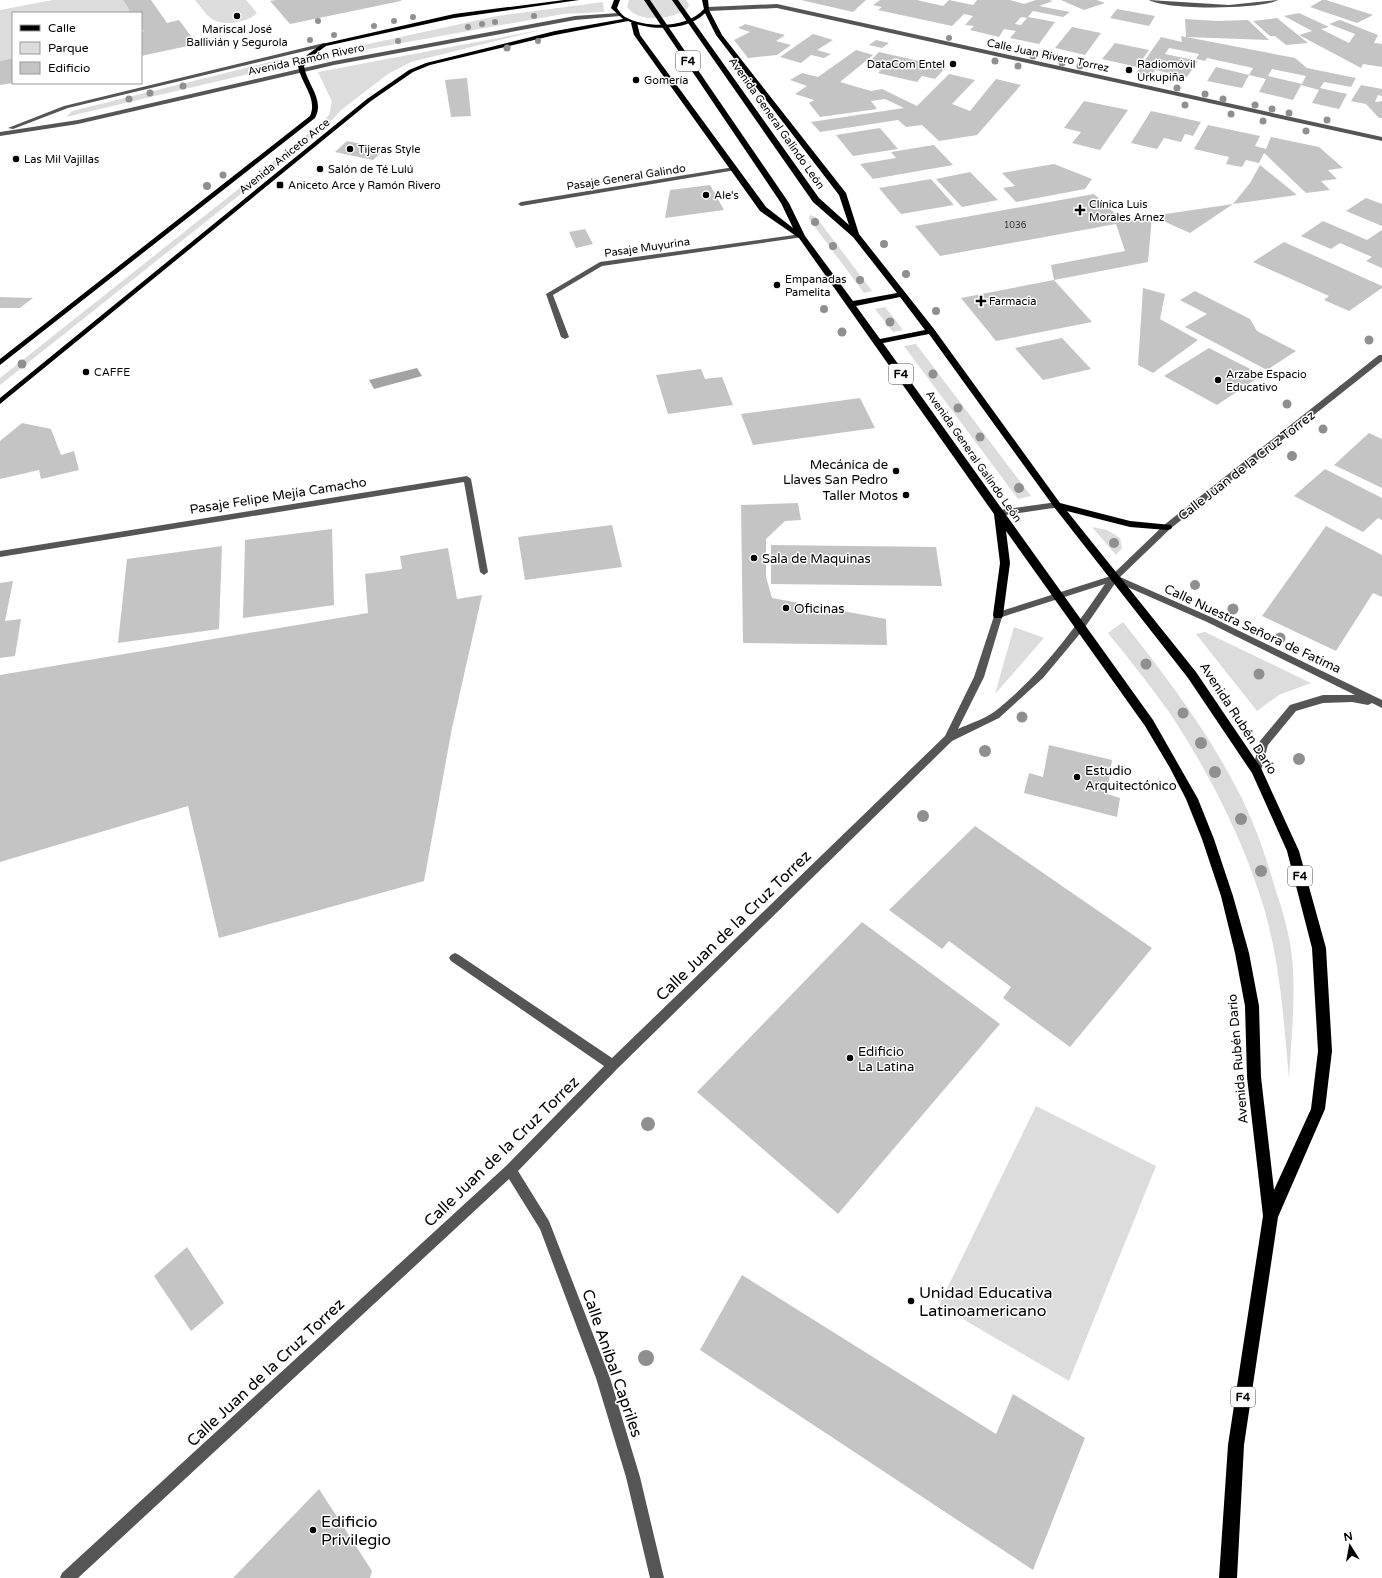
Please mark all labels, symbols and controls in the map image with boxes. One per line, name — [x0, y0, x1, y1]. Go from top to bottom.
marker: Mariscal José Ballivián y Segurola — [232, 11, 242, 21]
legend — [12, 12, 142, 84]
text: Calle — [48, 21, 76, 35]
place label: Mariscal José Ballivián y Segurola — [186, 23, 288, 49]
street label: Calle Juan Rivero Torrez — [986, 36, 1111, 75]
text: Parque — [48, 41, 89, 55]
street label: Avenida Ramón Rivero — [247, 41, 366, 78]
road number: F4 — [676, 51, 700, 71]
street label: Avenida General Galindo León — [726, 55, 827, 192]
place label: DataCom Entel — [867, 58, 945, 71]
place label: Radiomóvil Urkupiña — [1137, 58, 1195, 84]
marker: DataCom Entel — [948, 59, 958, 69]
text: Edificio — [48, 61, 90, 75]
marker: Radiomóvil Urkupiña — [1124, 65, 1134, 75]
place label: Gomería — [644, 74, 688, 87]
marker: Gomería — [631, 75, 641, 85]
street label: Avenida Aniceto Arce — [236, 116, 332, 197]
place label: Tijeras Style — [358, 143, 420, 156]
marker: Tijeras Style — [345, 144, 355, 154]
place label: Las Mil Vajillas — [24, 153, 99, 166]
marker: Las Mil Vajillas — [11, 154, 21, 164]
street label: Pasaje General Galindo — [566, 162, 687, 193]
place label: Salón de Té Lulú — [328, 163, 414, 176]
marker: Salón de Té Lulú — [315, 164, 325, 174]
place label: Aniceto Arce y Ramón Rivero — [288, 179, 441, 192]
marker: Aniceto Arce y Ramón Rivero — [275, 180, 285, 190]
place label: Ale's — [714, 189, 739, 202]
marker: Ale's — [701, 190, 711, 200]
place label: Clínica Luis Morales Arnez — [1089, 198, 1165, 224]
marker: Clínica Luis Morales Arnez — [1074, 204, 1086, 216]
house number: 1036 — [1004, 220, 1027, 231]
street label: Pasaje Muyurina — [603, 235, 691, 260]
place label: Empanadas Pamelita — [785, 273, 846, 299]
marker: Empanadas Pamelita — [772, 280, 782, 290]
place label: Farmacia — [989, 295, 1036, 308]
marker: Farmacia — [976, 296, 986, 306]
road number: F4 — [889, 364, 913, 384]
place label: CAFFE — [94, 366, 130, 379]
marker: CAFFE — [81, 367, 91, 377]
place label: Arzabe Espacio Educativo — [1226, 368, 1307, 394]
marker: Arzabe Espacio Educativo — [1213, 375, 1223, 385]
street label: Avenida General Galindo León — [923, 388, 1024, 525]
street label: Calle Juan de la Cruz Torrez — [1175, 407, 1318, 524]
place label: Mecánica de Llaves San Pedro — [783, 457, 888, 488]
marker: Mecánica de Llaves San Pedro — [891, 466, 901, 476]
street label: Pasaje Felipe Mejía Camacho — [189, 474, 368, 518]
place label: Taller Motos — [822, 488, 898, 504]
marker: Taller Motos — [901, 490, 911, 500]
place label: Sala de Maquinas — [762, 551, 871, 567]
marker: Sala de Maquinas — [749, 553, 759, 563]
street label: Calle Nuestra Señora de Fatima — [1162, 581, 1344, 677]
place label: Oficinas — [794, 601, 844, 617]
marker: Oficinas — [781, 603, 791, 613]
street label: Avenida Rubén Darío — [1196, 659, 1280, 778]
place label: Estudio Arquitectónico — [1085, 763, 1177, 794]
marker: Estudio Arquitectónico — [1072, 772, 1082, 782]
street label: Calle Juan de la Cruz Torrez — [652, 846, 816, 1005]
road number: F4 — [1288, 866, 1312, 886]
street label: Avenida Rubén Darío — [1224, 993, 1252, 1125]
place label: Edificio La Latina — [858, 1044, 914, 1075]
marker: Edificio La Latina — [845, 1053, 855, 1063]
street label: Calle Juan de la Cruz Torrez — [420, 1072, 584, 1231]
place label: Unidad Educativa Latinoamericano — [919, 1283, 1053, 1321]
street label: Calle Aníbal Capriles — [577, 1287, 647, 1440]
street label: Calle Juan de la Cruz Torrez — [183, 1294, 349, 1451]
marker: Unidad Educativa Latinoamericano — [906, 1296, 916, 1306]
road number: F4 — [1231, 1387, 1255, 1407]
place label: Edificio Privilegio — [321, 1512, 391, 1550]
marker: Edificio Privilegio — [308, 1525, 318, 1535]
north arrow — [1330, 1526, 1370, 1566]
text: N — [1343, 1529, 1354, 1544]

